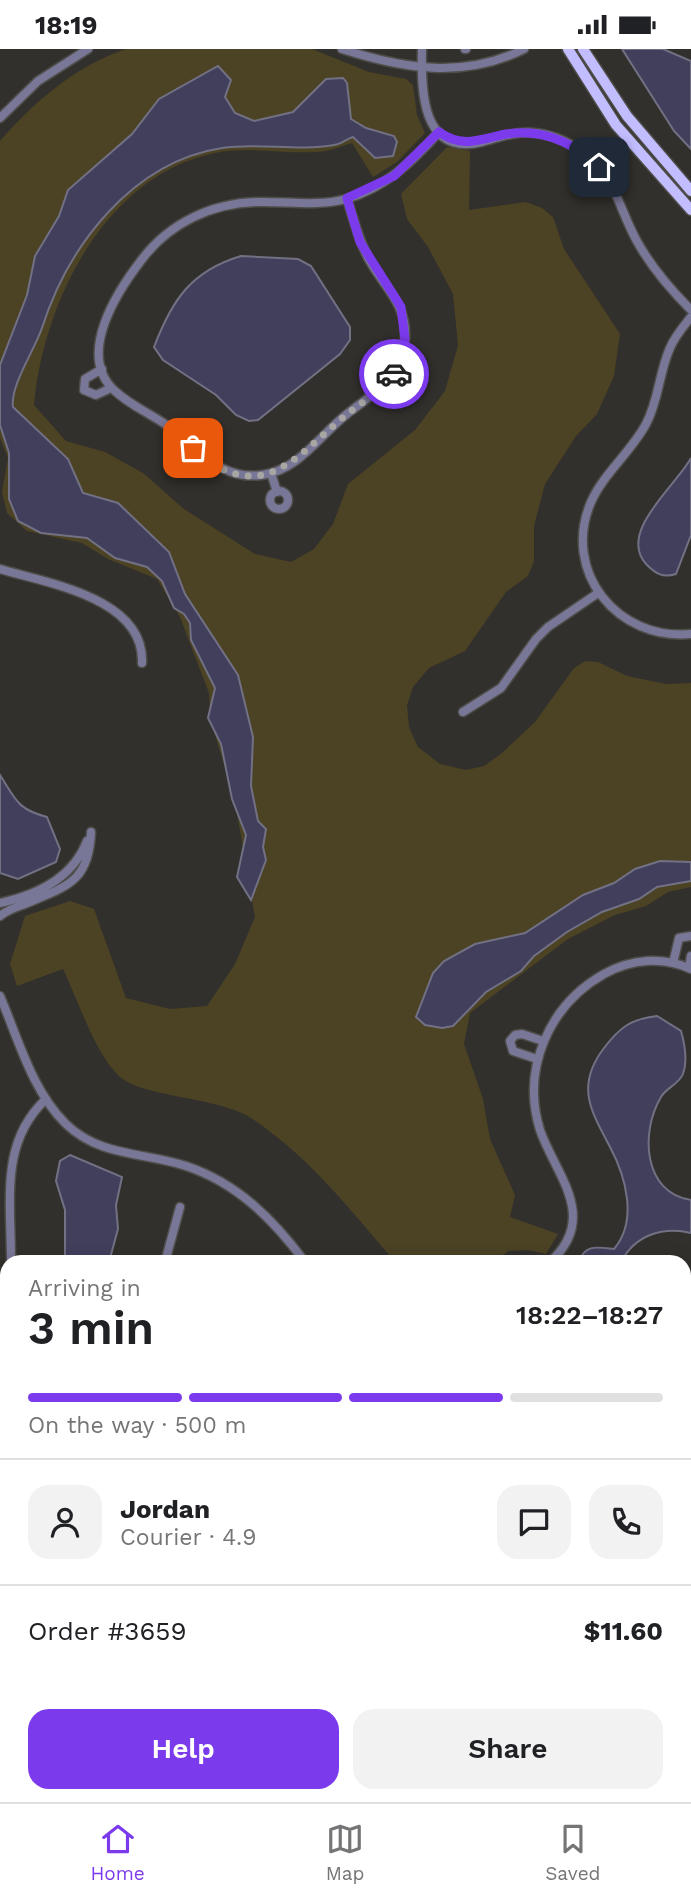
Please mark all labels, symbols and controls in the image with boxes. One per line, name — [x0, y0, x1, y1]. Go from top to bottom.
text: 18:19 — [35, 10, 98, 40]
pin — [569, 137, 629, 197]
icon: home — [580, 148, 618, 186]
courier — [359, 339, 429, 409]
icon: car — [375, 355, 413, 393]
pin — [163, 418, 223, 478]
icon: bag — [174, 429, 212, 467]
text: Arriving in — [28, 1275, 141, 1302]
text: 18:22–18:27 — [516, 1300, 663, 1330]
text: 3 min — [28, 1301, 154, 1355]
text: On the way · 500 m — [28, 1412, 246, 1439]
button: person — [28, 1485, 102, 1559]
button: chat — [497, 1485, 571, 1559]
button: phone — [589, 1485, 663, 1559]
text: Jordan — [120, 1494, 210, 1524]
text: Courier · 4.9 — [120, 1524, 256, 1551]
text: Order #3659 — [28, 1616, 186, 1646]
text: $11.60 — [584, 1616, 663, 1646]
button: Help — [28, 1709, 339, 1789]
button: Share — [353, 1709, 663, 1789]
tab: Home — [90, 1820, 145, 1885]
tab: Map — [326, 1820, 364, 1885]
tab: Saved — [545, 1820, 601, 1885]

